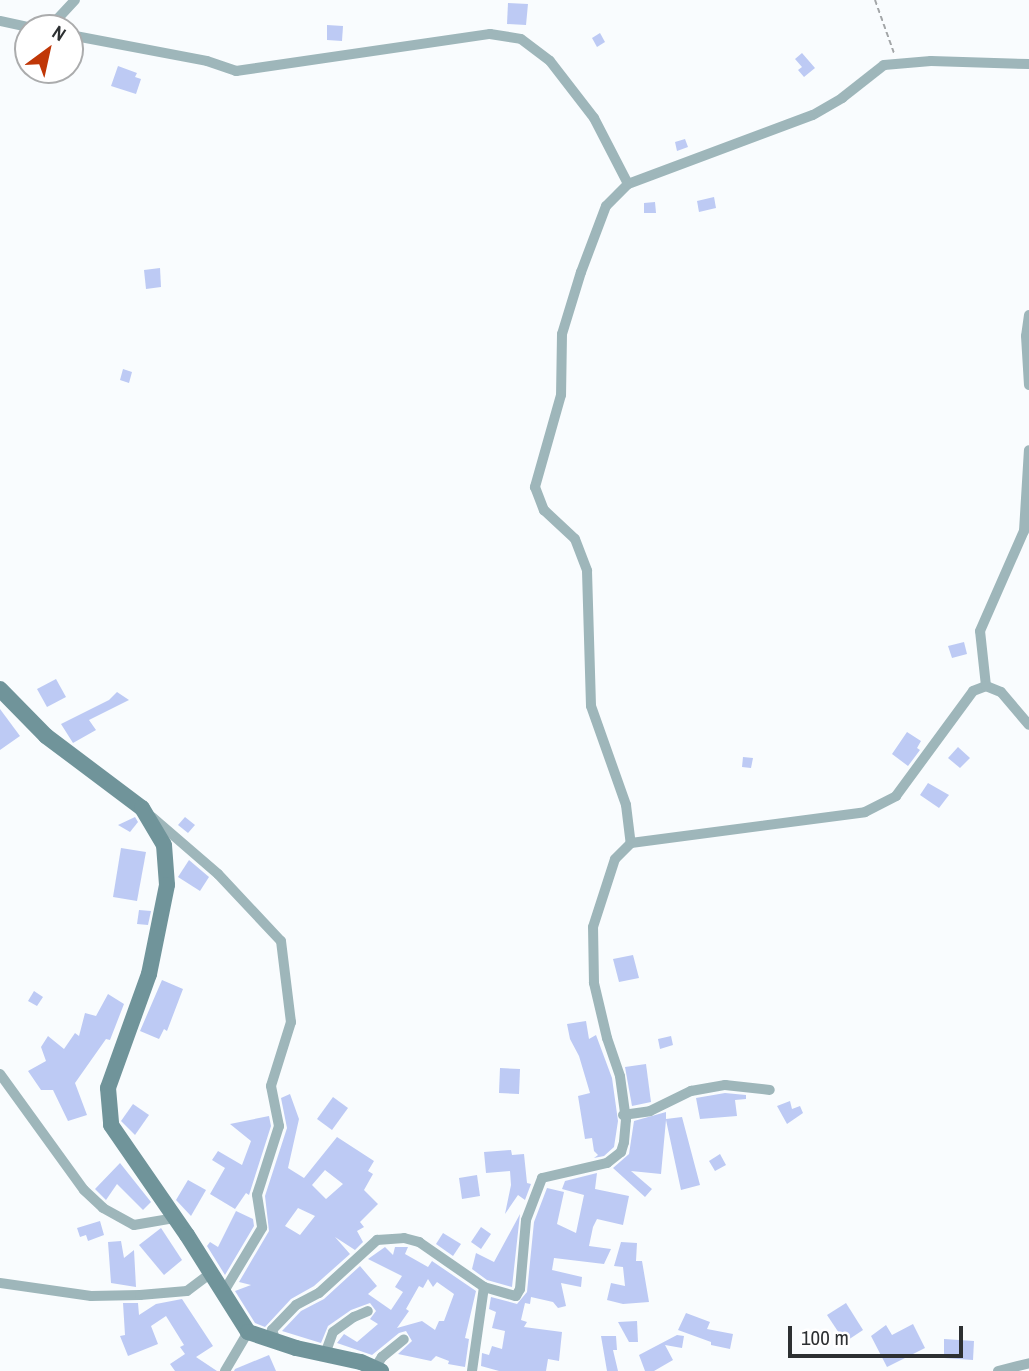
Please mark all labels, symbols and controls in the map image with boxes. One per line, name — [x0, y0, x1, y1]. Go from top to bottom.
north arrow — [14, 14, 84, 84]
text: N — [48, 19, 71, 47]
scale bar — [791, 1312, 966, 1356]
text: 100 m — [801, 1323, 849, 1352]

